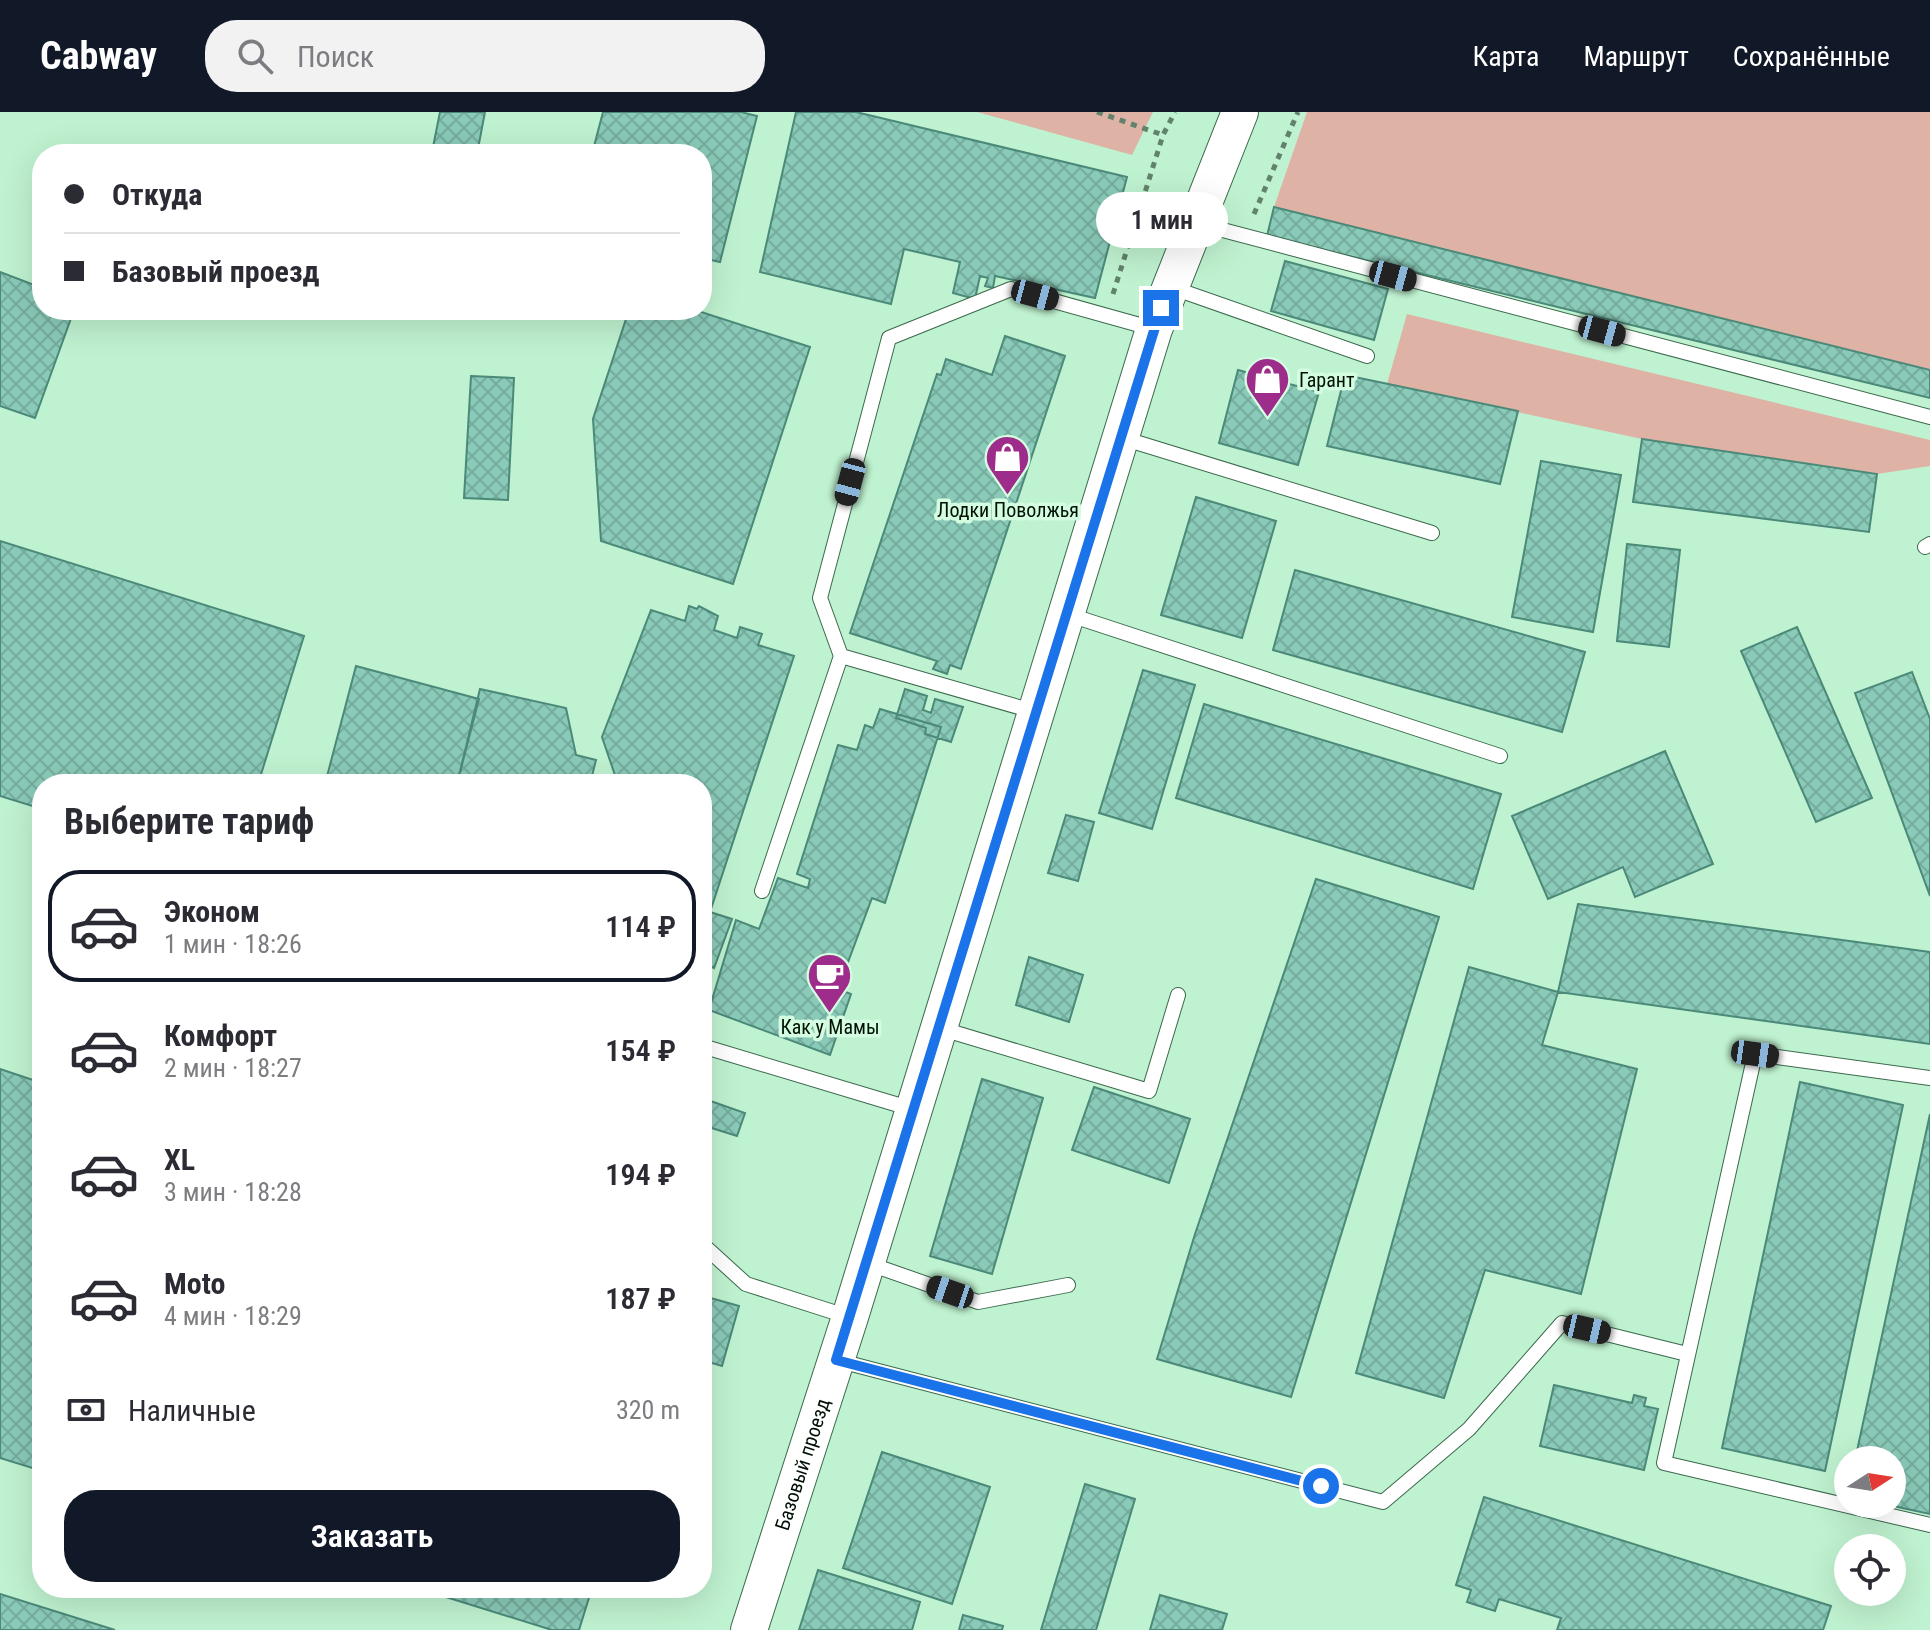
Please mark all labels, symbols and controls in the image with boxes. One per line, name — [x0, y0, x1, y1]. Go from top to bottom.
search box — [205, 20, 765, 92]
text: Cabway — [40, 34, 157, 78]
icon: search — [233, 34, 277, 78]
text: Поиск — [297, 39, 374, 74]
text: Карта — [1473, 40, 1539, 73]
text: Маршрут — [1583, 40, 1689, 73]
text: Сохранённые — [1733, 40, 1890, 73]
text: Откуда — [112, 177, 202, 212]
callout: 1 мин — [1095, 192, 1227, 248]
text: 1 мин — [1131, 205, 1193, 235]
text: Базовый проезд — [112, 254, 319, 289]
car — [1367, 258, 1419, 294]
car — [1009, 277, 1061, 313]
route end — [1143, 290, 1179, 326]
car — [1576, 313, 1628, 349]
shop icon: Гарант — [1244, 356, 1292, 419]
place label: Гарант — [1299, 368, 1354, 392]
shop icon: Лодки Поволжья — [984, 434, 1032, 497]
car — [832, 456, 868, 508]
place label: Лодки Поволжья — [937, 498, 1079, 522]
text: Выберите тариф — [64, 801, 314, 843]
icon: car — [68, 890, 140, 962]
text: Эконом — [164, 894, 260, 929]
text: 114 ₽ — [605, 909, 676, 944]
text: 1 мин · 18:26 — [164, 929, 302, 959]
cafe icon: Как у Мамы — [806, 951, 854, 1014]
icon: car — [68, 1014, 140, 1086]
place label: Как у Мамы — [780, 1015, 880, 1039]
text: Комфорт — [164, 1018, 277, 1053]
text: 154 ₽ — [605, 1033, 676, 1068]
car — [1730, 1039, 1780, 1069]
text: 2 мин · 18:27 — [164, 1053, 302, 1083]
icon: car — [68, 1138, 140, 1210]
text: XL — [164, 1142, 195, 1177]
text: 194 ₽ — [605, 1157, 676, 1192]
text: 3 мин · 18:28 — [164, 1177, 302, 1207]
icon: car — [68, 1262, 140, 1334]
text: Moto — [164, 1266, 225, 1301]
car — [923, 1273, 977, 1311]
text: 187 ₽ — [605, 1281, 676, 1316]
text: 4 мин · 18:29 — [164, 1301, 302, 1331]
car — [1561, 1312, 1613, 1346]
icon: cash — [64, 1388, 108, 1432]
text: Наличные — [128, 1393, 256, 1428]
text: 320 m — [616, 1395, 680, 1425]
street label: Базовый проезд — [770, 1395, 835, 1533]
north arrow — [1834, 1446, 1906, 1518]
map controls — [1834, 1446, 1906, 1606]
route start — [1303, 1468, 1339, 1504]
button: Заказать — [64, 1490, 680, 1582]
button: locate — [1834, 1534, 1906, 1606]

